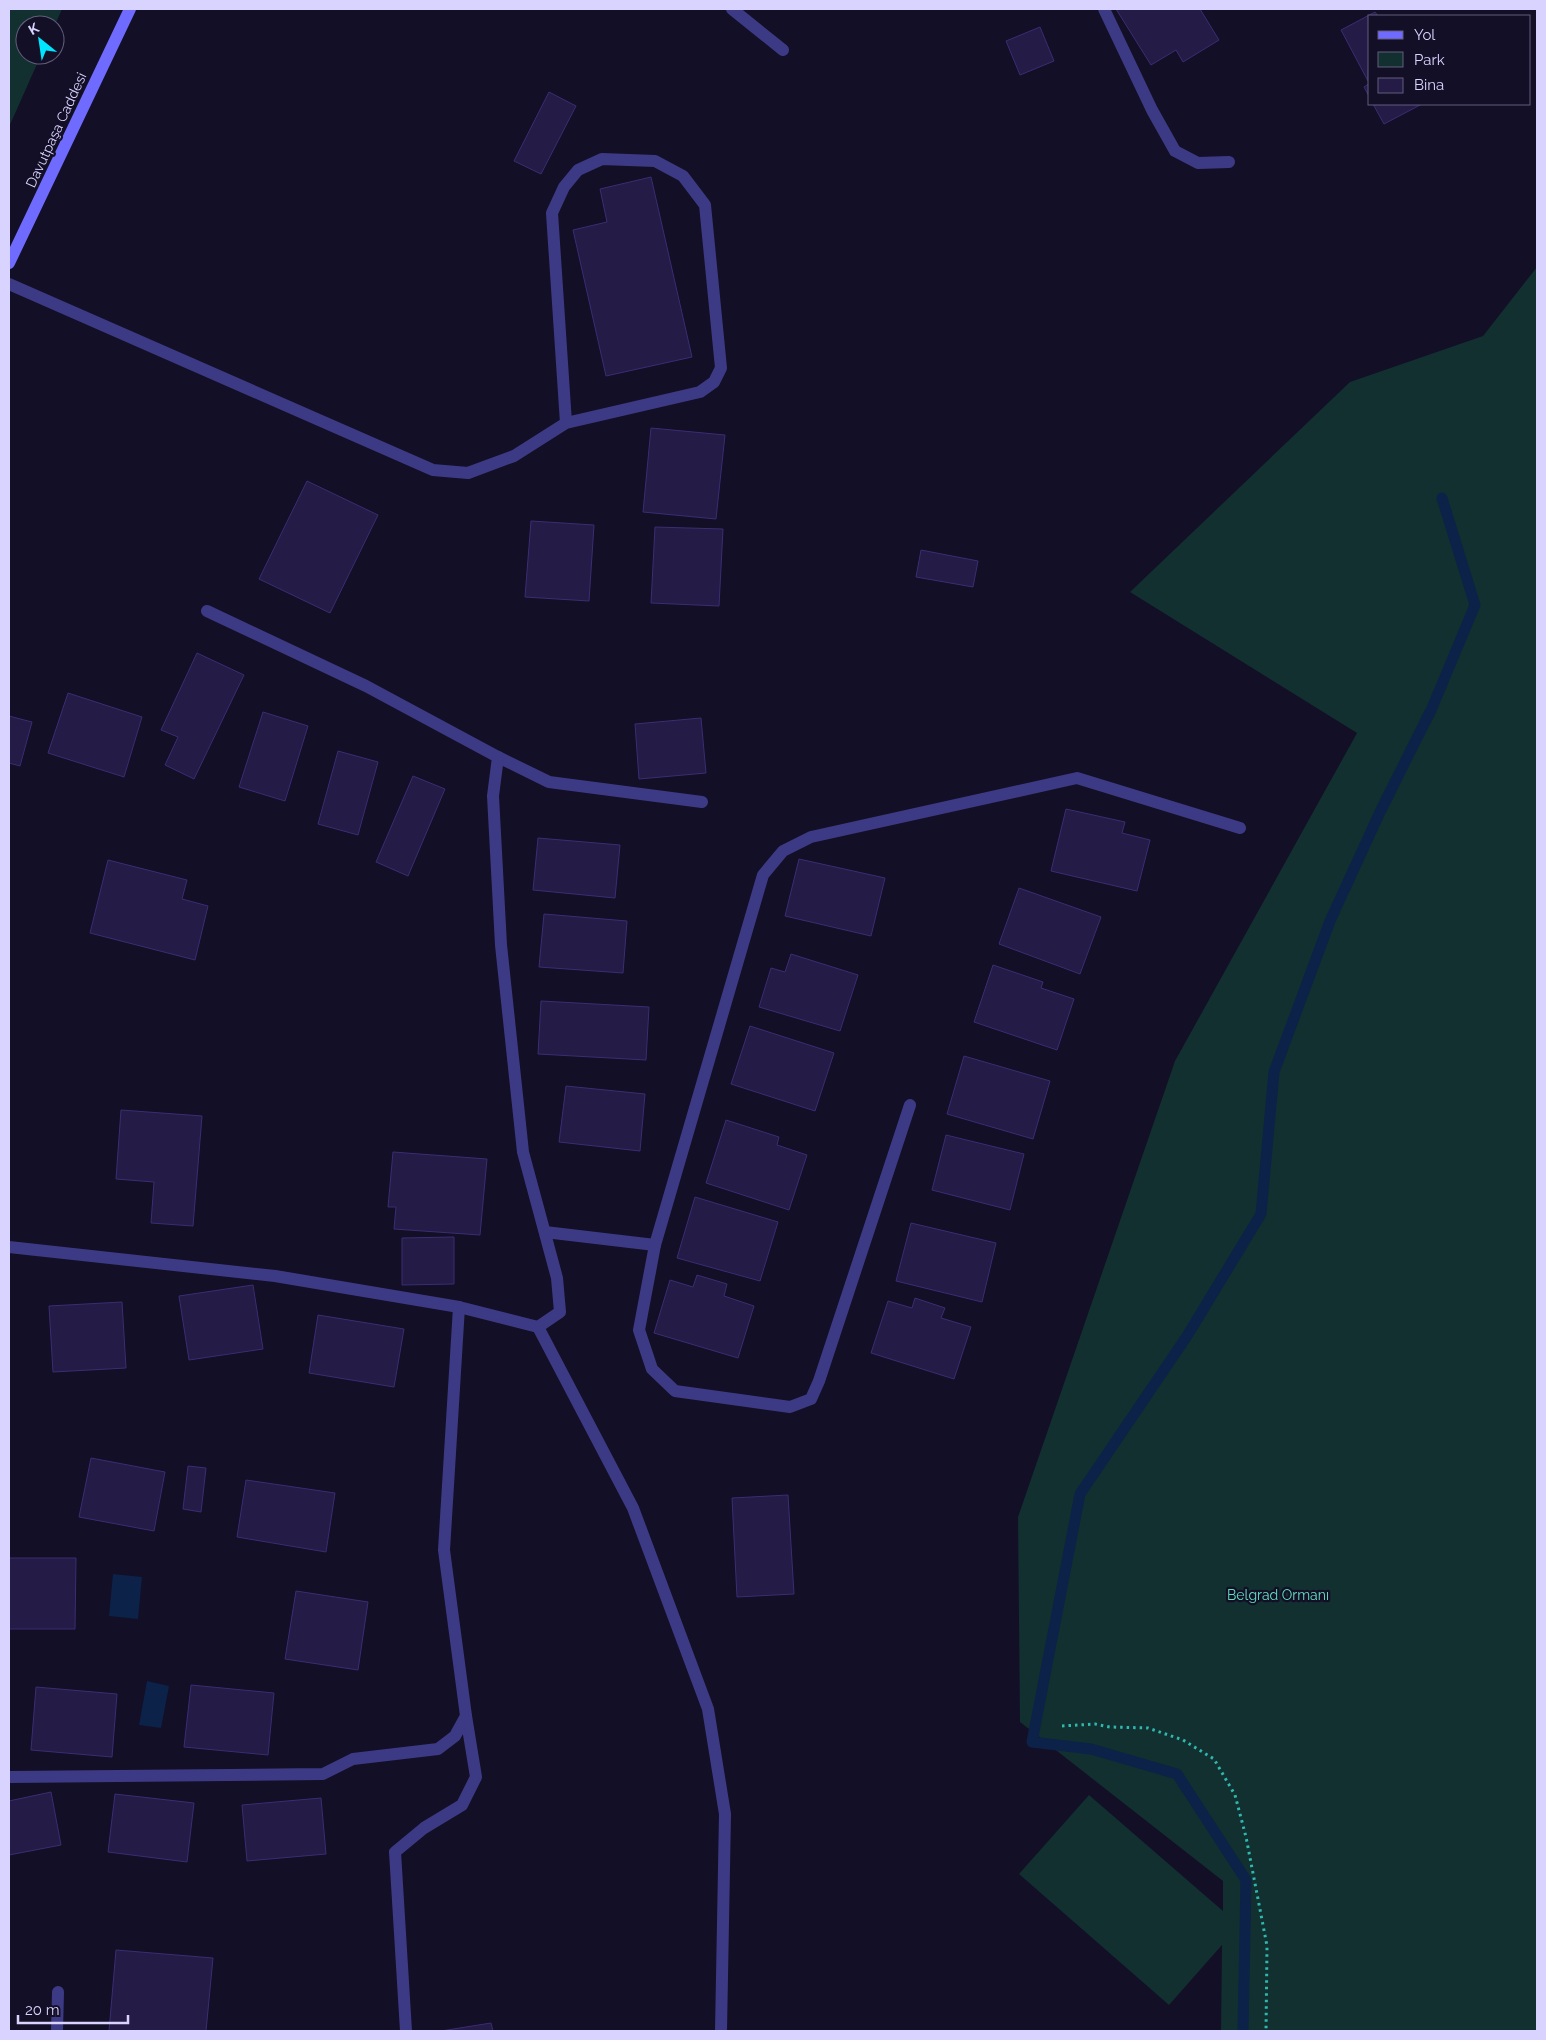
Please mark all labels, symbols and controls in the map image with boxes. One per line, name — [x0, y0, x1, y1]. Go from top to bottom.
north arrow — [15, 15, 65, 65]
legend — [1368, 15, 1531, 105]
text: K — [25, 19, 42, 38]
text: Yol — [1414, 26, 1436, 44]
text: Park — [1414, 51, 1445, 69]
street label: Davutpaşa Caddesi — [22, 70, 90, 190]
text: Bina — [1414, 76, 1444, 94]
park label: Belgrad Ormanı — [1227, 1587, 1329, 1603]
scale bar — [18, 1992, 128, 2024]
text: 20 m — [25, 2001, 60, 2019]

